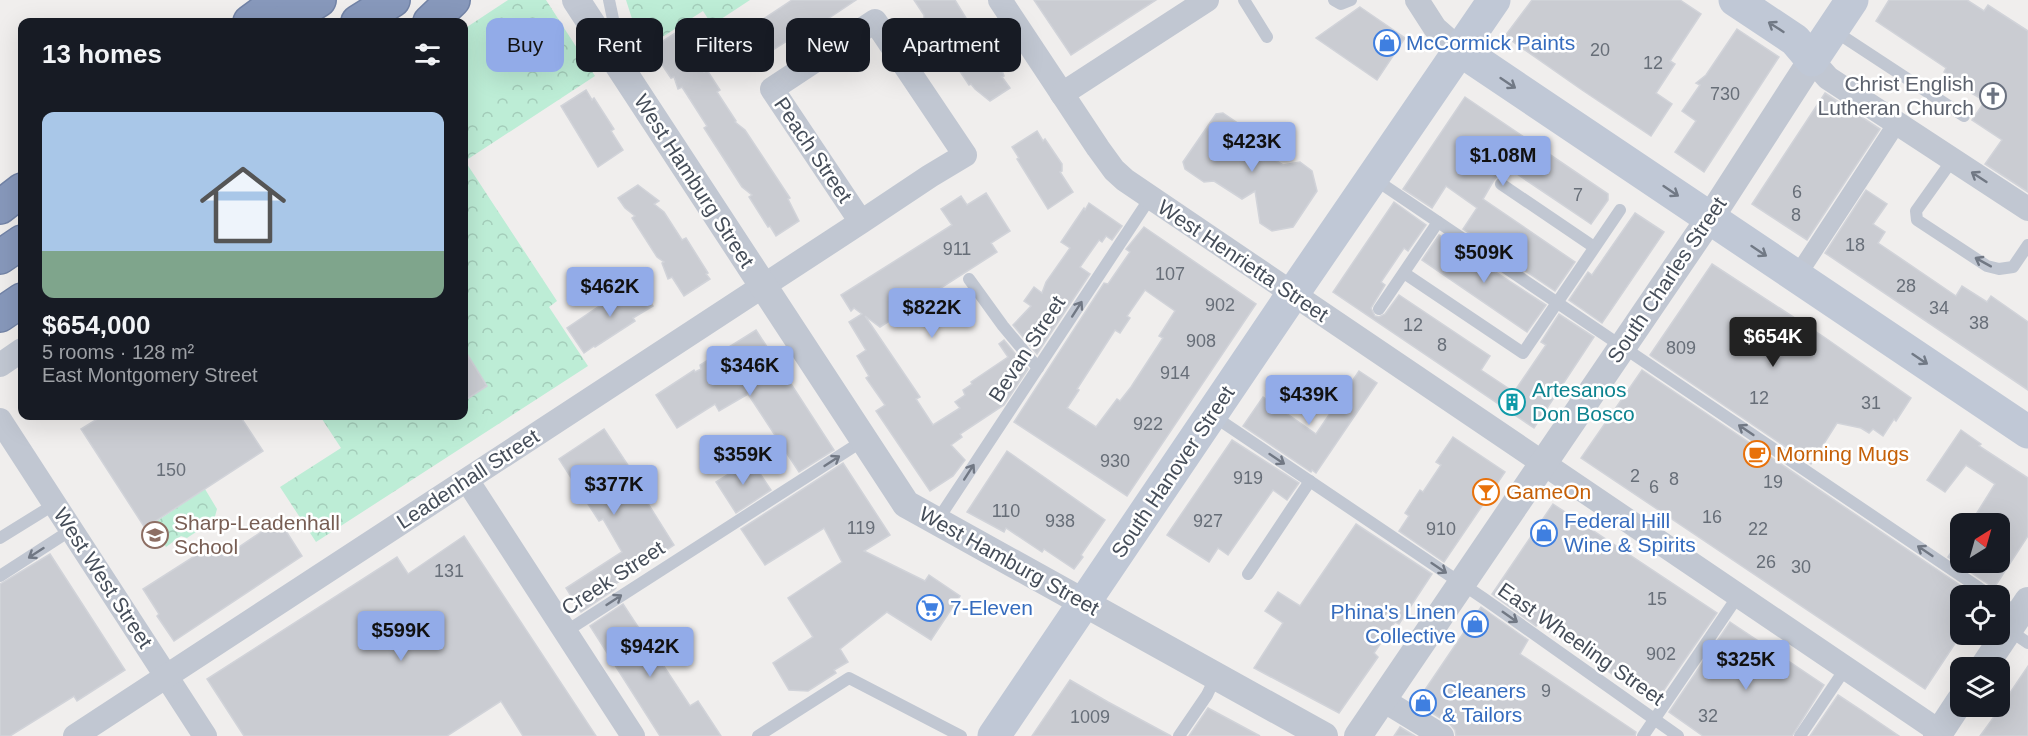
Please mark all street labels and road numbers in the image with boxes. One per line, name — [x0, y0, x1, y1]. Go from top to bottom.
street label: West Hamburg Street — [630, 90, 759, 272]
street label: Peach Street — [770, 93, 857, 207]
street label: South Charles Street — [1603, 192, 1731, 367]
street label: West Henrietta Street — [1154, 195, 1333, 326]
street label: Bevan Street — [984, 291, 1069, 406]
street label: South Hanover Street — [1107, 381, 1239, 562]
street label: Leadenhall Street — [392, 424, 543, 533]
street label: West Hamburg Street — [916, 502, 1103, 620]
street label: West West Street — [49, 503, 157, 652]
street label: Creek Street — [557, 536, 669, 619]
street label: East Wheeling Street — [1494, 578, 1669, 710]

